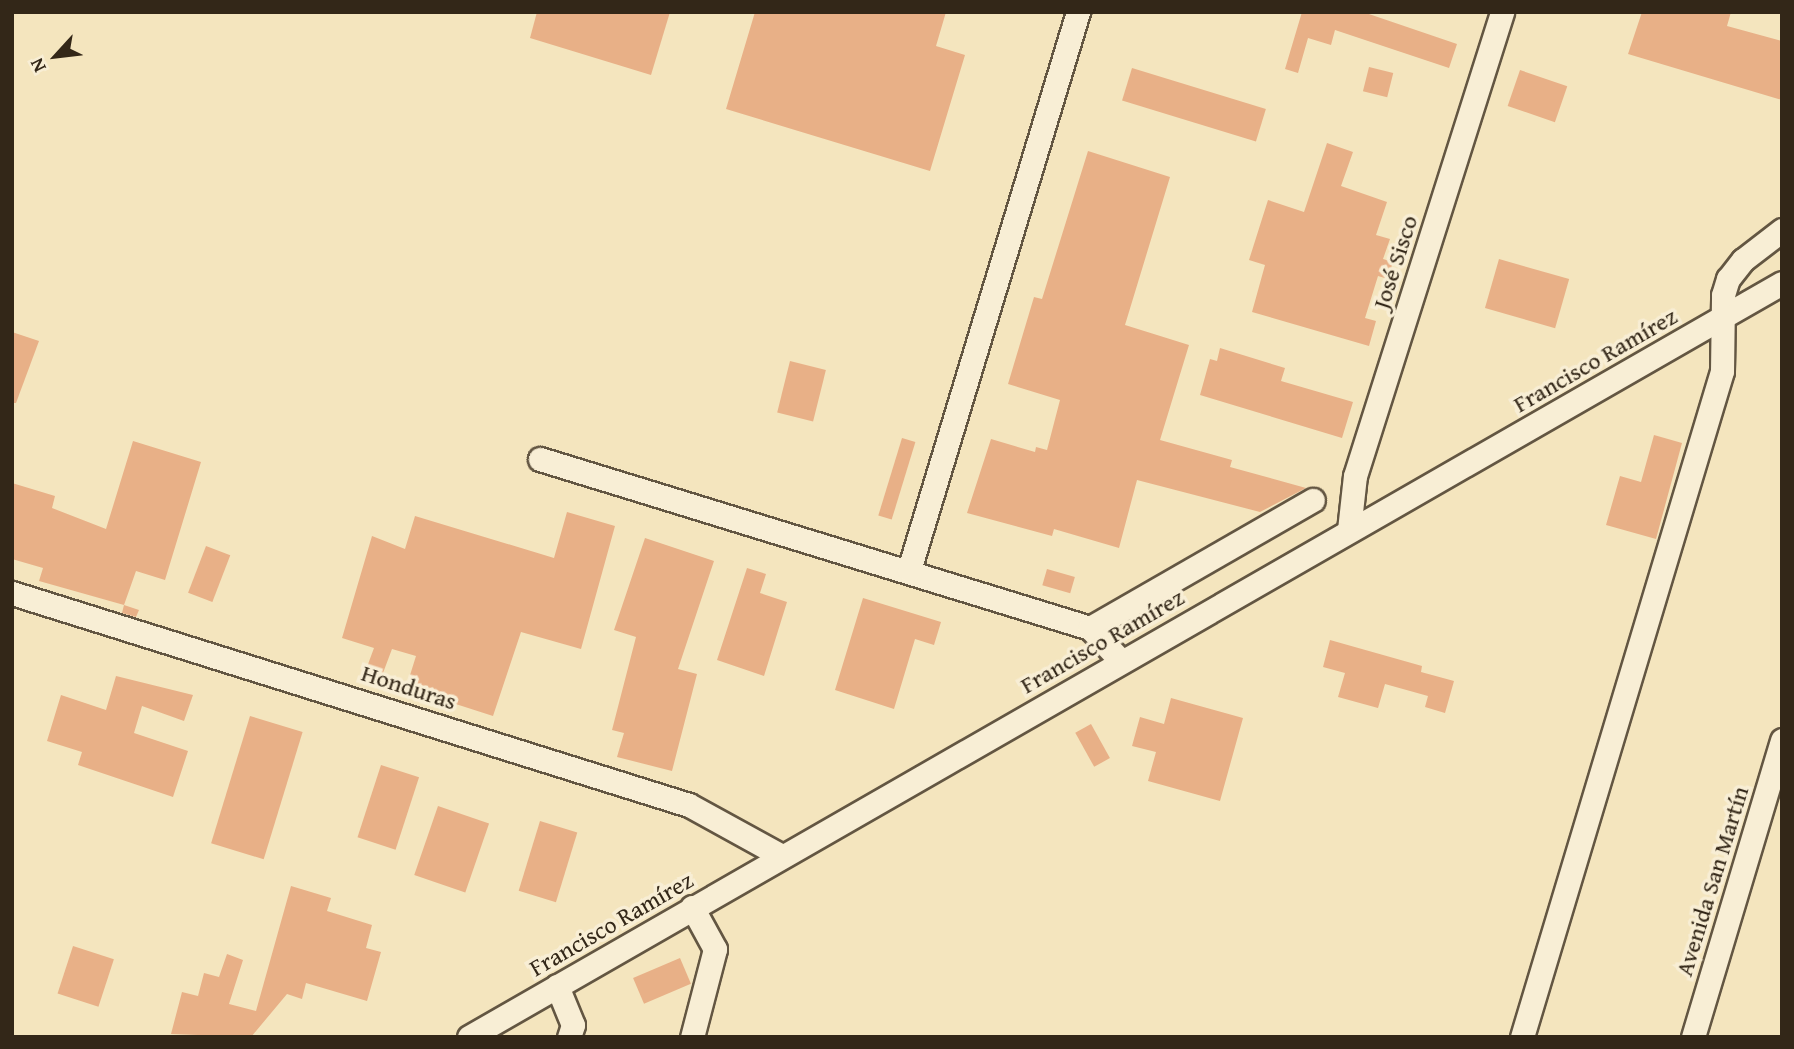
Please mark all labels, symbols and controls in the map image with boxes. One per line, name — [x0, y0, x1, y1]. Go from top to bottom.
north arrow — [21, 21, 91, 91]
text: N — [22, 54, 53, 78]
street label: José Sisco — [1366, 212, 1424, 312]
street label: Francisco Ramírez — [1508, 302, 1682, 418]
street label: Francisco Ramírez — [1015, 583, 1189, 699]
street label: Honduras — [358, 658, 460, 716]
street label: Avenida San Martín — [1669, 783, 1755, 979]
street label: Francisco Ramírez — [524, 866, 698, 982]

